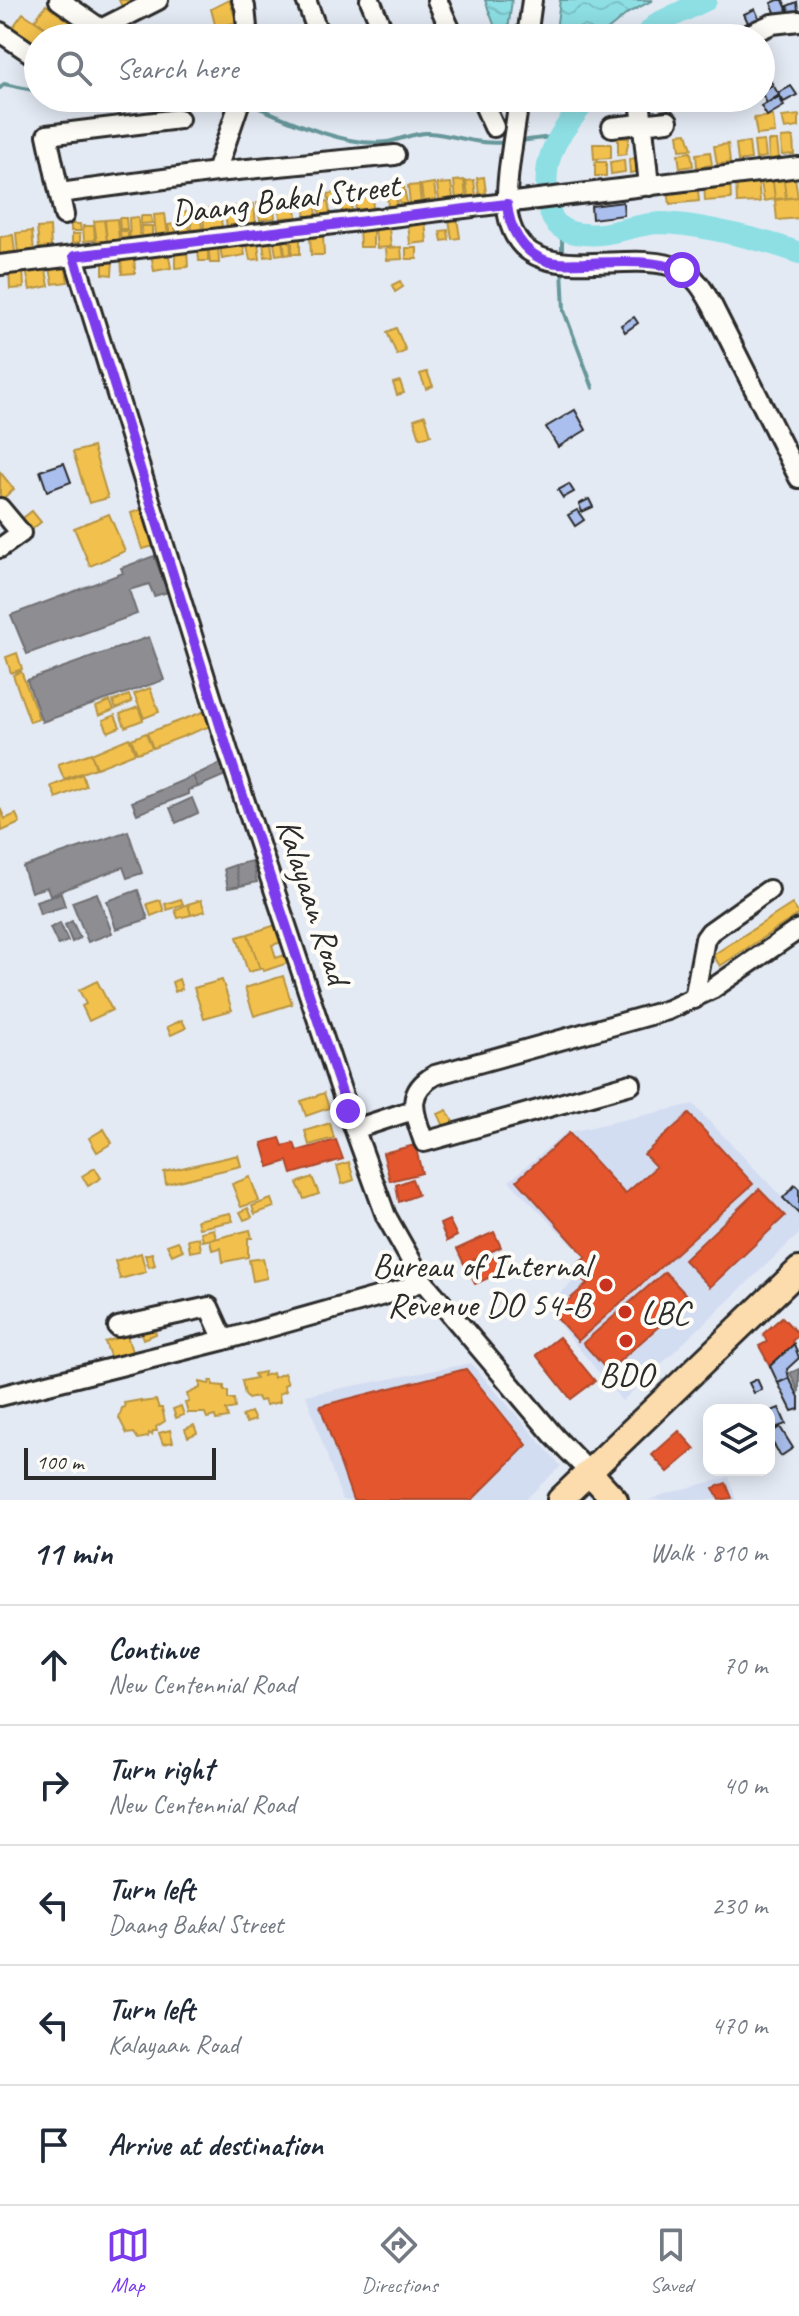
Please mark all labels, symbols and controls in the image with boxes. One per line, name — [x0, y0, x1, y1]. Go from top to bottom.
search box — [24, 24, 775, 112]
icon: search — [52, 46, 96, 90]
text: Search here — [116, 49, 238, 87]
street label: Daang Bakal Street — [169, 163, 405, 234]
route start — [664, 252, 700, 288]
street label: Kalayaan Road — [267, 813, 362, 994]
route end — [330, 1093, 366, 1129]
place label: Bureau of Internal Revenue DO 54-B — [372, 1244, 596, 1326]
marker: Bureau of Internal Revenue DO 54-B — [597, 1276, 615, 1294]
place label: LBC — [641, 1291, 693, 1334]
marker: LBC — [616, 1303, 634, 1321]
marker: BDO — [617, 1332, 635, 1350]
place label: BDO — [599, 1353, 657, 1396]
map controls — [703, 1404, 775, 1476]
button: layers — [703, 1404, 775, 1476]
scale bar — [24, 1444, 216, 1480]
text: 100 m — [36, 1448, 83, 1476]
text: 11 min — [32, 1531, 112, 1574]
text: Walk · 810 m — [650, 1536, 767, 1569]
text: Continue — [108, 1630, 198, 1668]
icon: ahead — [32, 1643, 76, 1687]
text: 70 m — [723, 1649, 767, 1682]
text: New Centennial Road — [108, 1668, 296, 1701]
text: Turn right — [108, 1750, 213, 1788]
icon: right — [32, 1763, 76, 1807]
text: 40 m — [723, 1769, 767, 1802]
text: New Centennial Road — [108, 1788, 296, 1821]
text: Turn left — [108, 1870, 195, 1908]
icon: left — [32, 1883, 76, 1927]
text: 230 m — [711, 1889, 767, 1922]
text: Daang Bakal Street — [108, 1908, 283, 1941]
text: Turn left — [108, 1990, 195, 2028]
icon: left — [32, 2003, 76, 2047]
text: 470 m — [711, 2009, 767, 2042]
text: Kalayaan Road — [108, 2028, 239, 2061]
icon: arrive — [32, 2123, 76, 2167]
text: Arrive at destination — [108, 2126, 323, 2164]
tab: Map — [106, 2223, 150, 2299]
tab: Directions — [361, 2223, 438, 2299]
tab: Saved — [649, 2223, 693, 2299]

